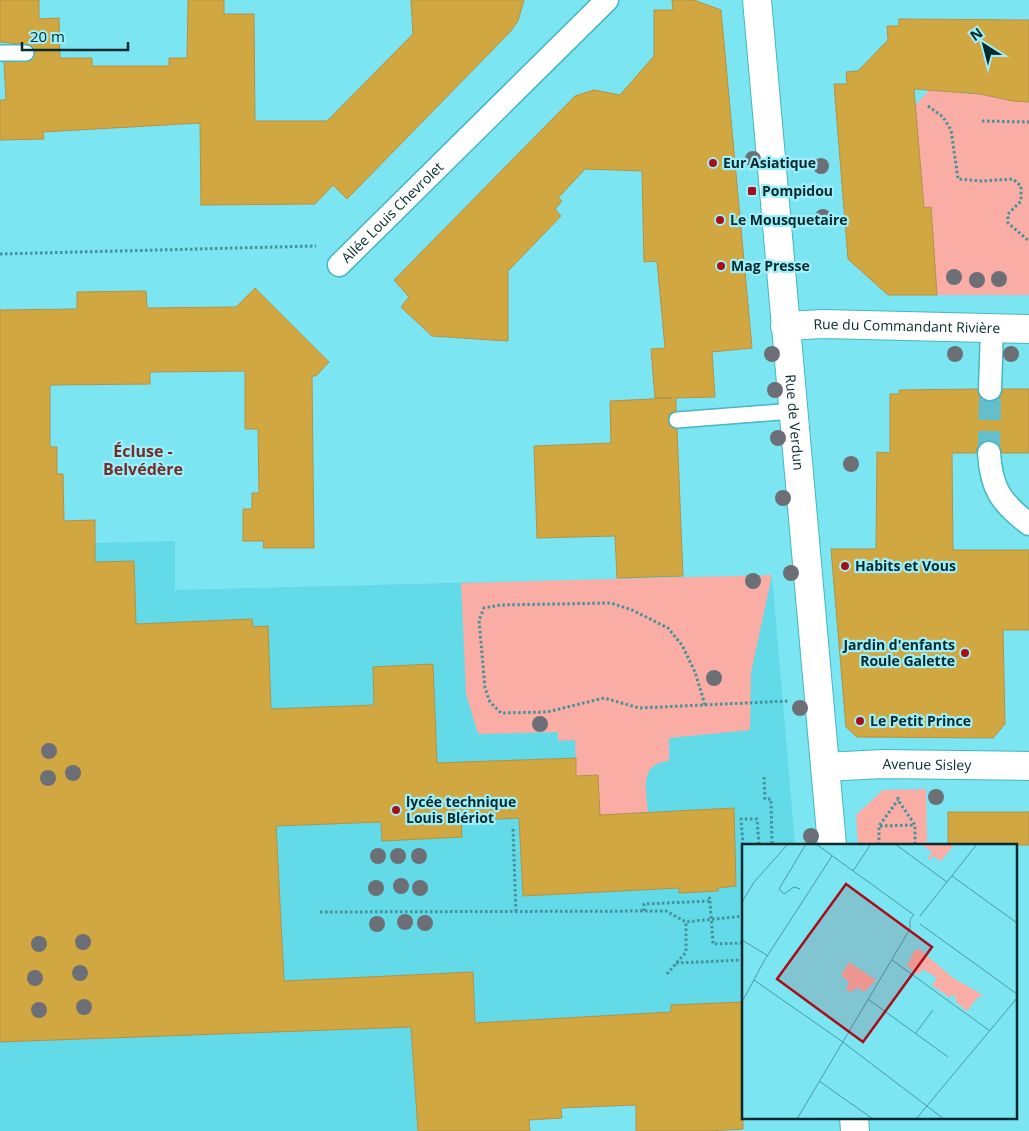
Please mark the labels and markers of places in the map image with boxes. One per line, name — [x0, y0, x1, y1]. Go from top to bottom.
place label: Eur Asiatique — [723, 153, 816, 172]
marker: Eur Asiatique — [707, 157, 719, 169]
place label: Pompidou — [762, 181, 833, 200]
marker: Pompidou — [746, 185, 758, 197]
place label: Le Mousquetaire — [730, 210, 848, 229]
marker: Le Mousquetaire — [714, 214, 726, 226]
place label: Mag Presse — [731, 256, 810, 275]
marker: Mag Presse — [715, 260, 727, 272]
place label: Habits et Vous — [855, 556, 956, 575]
marker: Habits et Vous — [839, 560, 851, 572]
place label: Jardin d'enfants Roule Galette — [841, 635, 955, 670]
marker: Jardin d'enfants Roule Galette — [959, 647, 971, 659]
place label: Le Petit Prince — [870, 711, 971, 730]
marker: Le Petit Prince — [854, 715, 866, 727]
place label: lycée technique Louis Blériot — [406, 792, 516, 827]
marker: lycée technique Louis Blériot — [390, 804, 402, 816]

